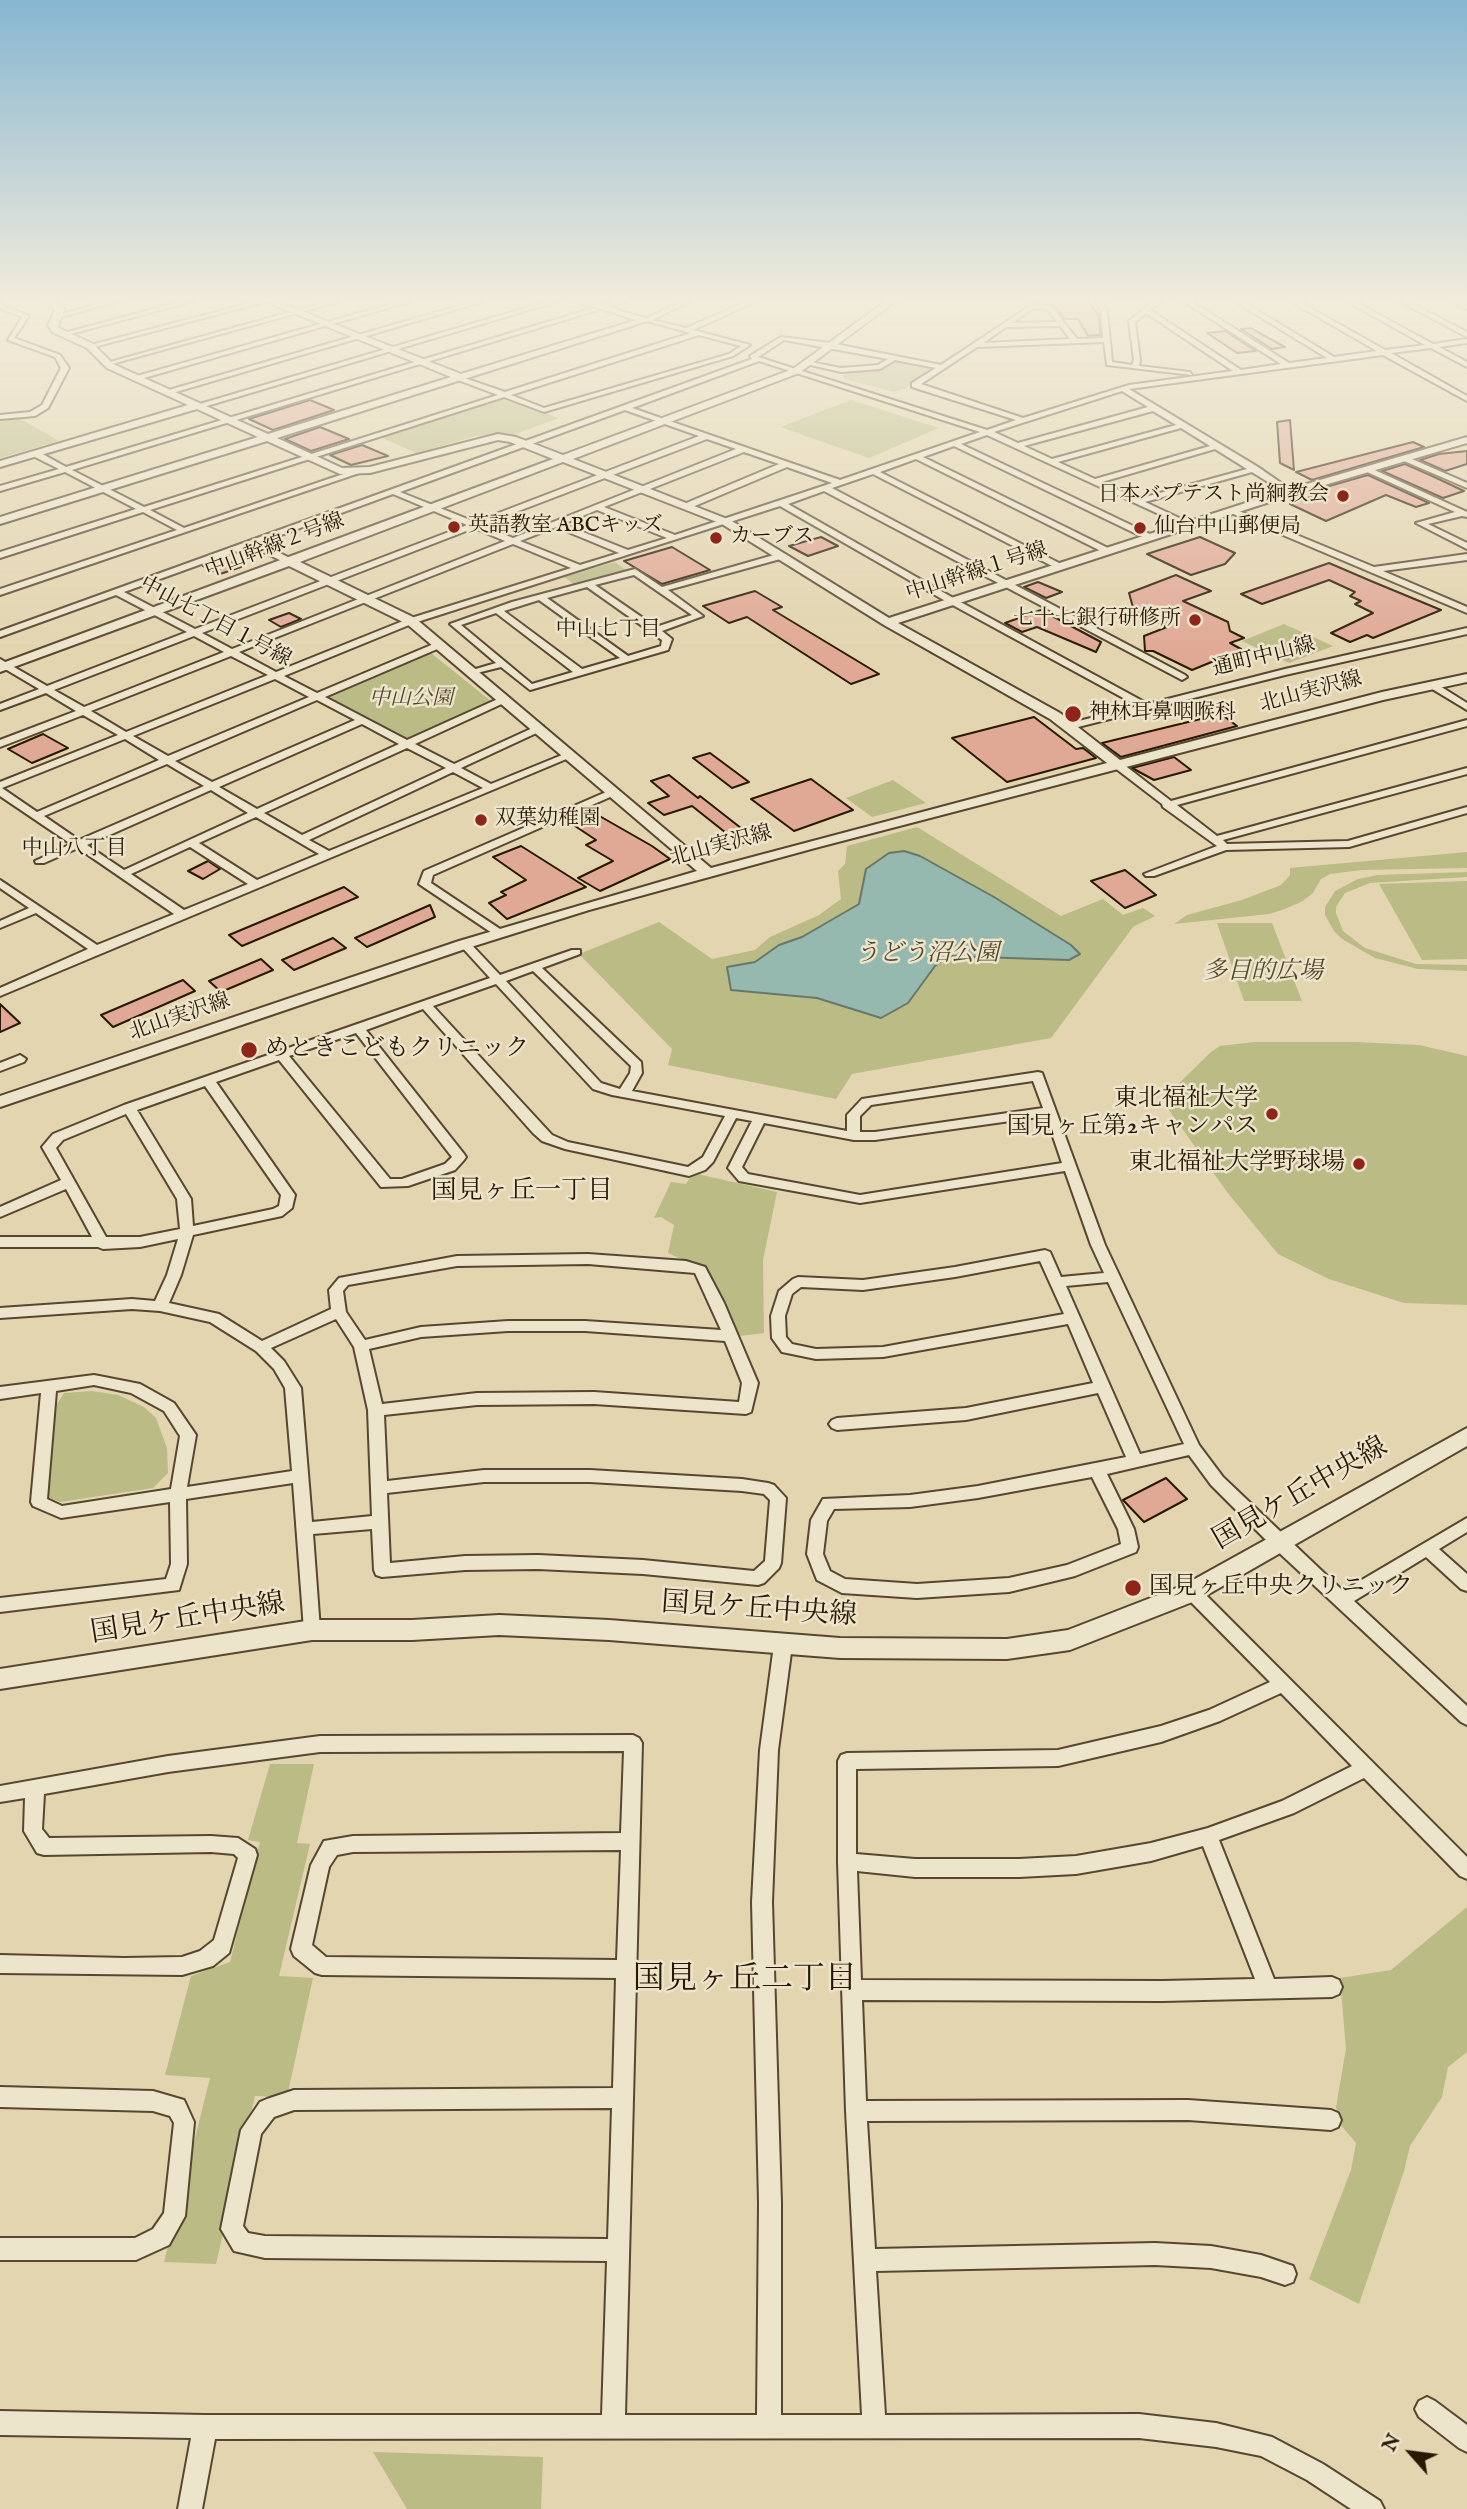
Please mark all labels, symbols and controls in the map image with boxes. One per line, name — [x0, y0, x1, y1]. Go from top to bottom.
place label: 日本バプテスト尚絅教会 — [1098, 483, 1329, 509]
marker: 日本バプテスト尚絅教会 — [1335, 488, 1351, 504]
street label: 中山幹線２号線 — [202, 509, 348, 585]
place label: 英語教室 ABCキッズ — [468, 514, 663, 540]
place label: 仙台中山郵便局 — [1154, 515, 1301, 541]
marker: 英語教室 ABCキッズ — [446, 519, 462, 535]
marker: 仙台中山郵便局 — [1132, 520, 1148, 536]
place label: カーブス — [730, 525, 814, 551]
marker: カーブス — [708, 530, 724, 546]
street label: 中山幹線１号線 — [903, 538, 1051, 608]
street label: 中山七丁目１号線 — [135, 572, 295, 674]
place label: 七十七銀行研修所 — [1013, 607, 1181, 633]
marker: 七十七銀行研修所 — [1187, 612, 1203, 628]
district label: 中山七丁目 — [556, 618, 660, 644]
street label: 通町中山線 — [1210, 633, 1318, 683]
street label: 北山実沢線 — [1257, 667, 1365, 719]
park label: 中山公園 — [369, 687, 453, 713]
place label: 神林耳鼻咽喉科 — [1089, 701, 1236, 727]
marker: 神林耳鼻咽喉科 — [1063, 704, 1083, 724]
place label: 双葉幼稚園 — [495, 807, 600, 833]
marker: 双葉幼稚園 — [473, 812, 489, 828]
street label: 北山実沢線 — [667, 821, 775, 873]
district label: 中山八丁目 — [22, 837, 126, 863]
park label: うどう沼公園 — [855, 941, 999, 969]
park label: 多目的広場 — [1203, 959, 1323, 987]
street label: 北山実沢線 — [126, 989, 234, 1047]
place label: めときこどもクリニック — [265, 1036, 529, 1064]
marker: めときこどもクリニック — [239, 1040, 259, 1060]
place label: 東北福祉大学 国見ヶ丘第2キャンパス — [1007, 1086, 1258, 1142]
marker: 東北福祉大学 国見ヶ丘第2キャンパス — [1264, 1106, 1280, 1122]
place label: 東北福祉大学野球場 — [1129, 1150, 1345, 1178]
marker: 東北福祉大学野球場 — [1351, 1156, 1367, 1172]
district label: 国見ヶ丘一丁目 — [431, 1177, 613, 1209]
street label: 国見ケ丘中央線 — [1208, 1431, 1394, 1559]
place label: 国見ヶ丘中央クリニック — [1149, 1574, 1413, 1602]
marker: 国見ヶ丘中央クリニック — [1123, 1578, 1143, 1598]
street label: 国見ケ丘中央線 — [660, 1587, 858, 1635]
street label: 国見ケ丘中央線 — [89, 1588, 287, 1652]
district label: 国見ヶ丘二丁目 — [633, 1962, 857, 2000]
north arrow — [1376, 2418, 1446, 2488]
text: N — [1378, 2430, 1407, 2456]

